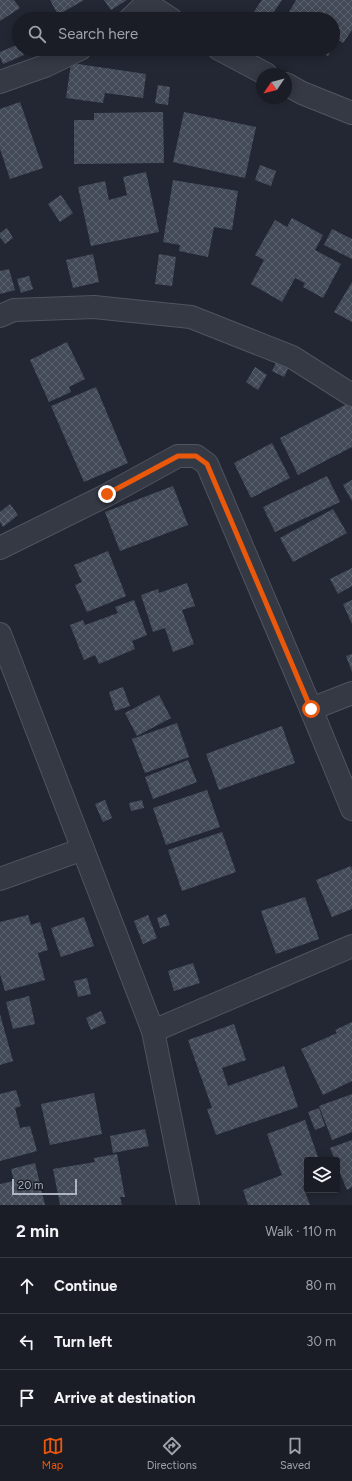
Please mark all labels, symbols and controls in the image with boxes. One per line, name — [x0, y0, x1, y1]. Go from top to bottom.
search box — [12, 12, 340, 56]
icon: search — [26, 23, 48, 45]
text: Search here — [58, 25, 138, 43]
north arrow — [256, 68, 292, 104]
route end — [98, 485, 116, 503]
route start — [302, 700, 320, 718]
map controls — [304, 1157, 340, 1193]
button: layers — [304, 1157, 340, 1193]
scale bar — [12, 1177, 77, 1196]
text: 20 m — [18, 1179, 43, 1192]
text: 2 min — [16, 1221, 59, 1241]
text: Walk · 110 m — [265, 1224, 336, 1239]
icon: ahead — [16, 1275, 38, 1297]
text: Continue — [54, 1277, 117, 1295]
text: 80 m — [305, 1278, 336, 1293]
icon: left — [16, 1331, 38, 1353]
text: Turn left — [54, 1333, 112, 1351]
text: 30 m — [306, 1334, 336, 1349]
icon: arrive — [16, 1387, 38, 1409]
text: Arrive at destination — [54, 1389, 195, 1407]
tab: Map — [42, 1435, 64, 1472]
tab: Directions — [147, 1435, 197, 1472]
tab: Saved — [280, 1435, 310, 1472]

